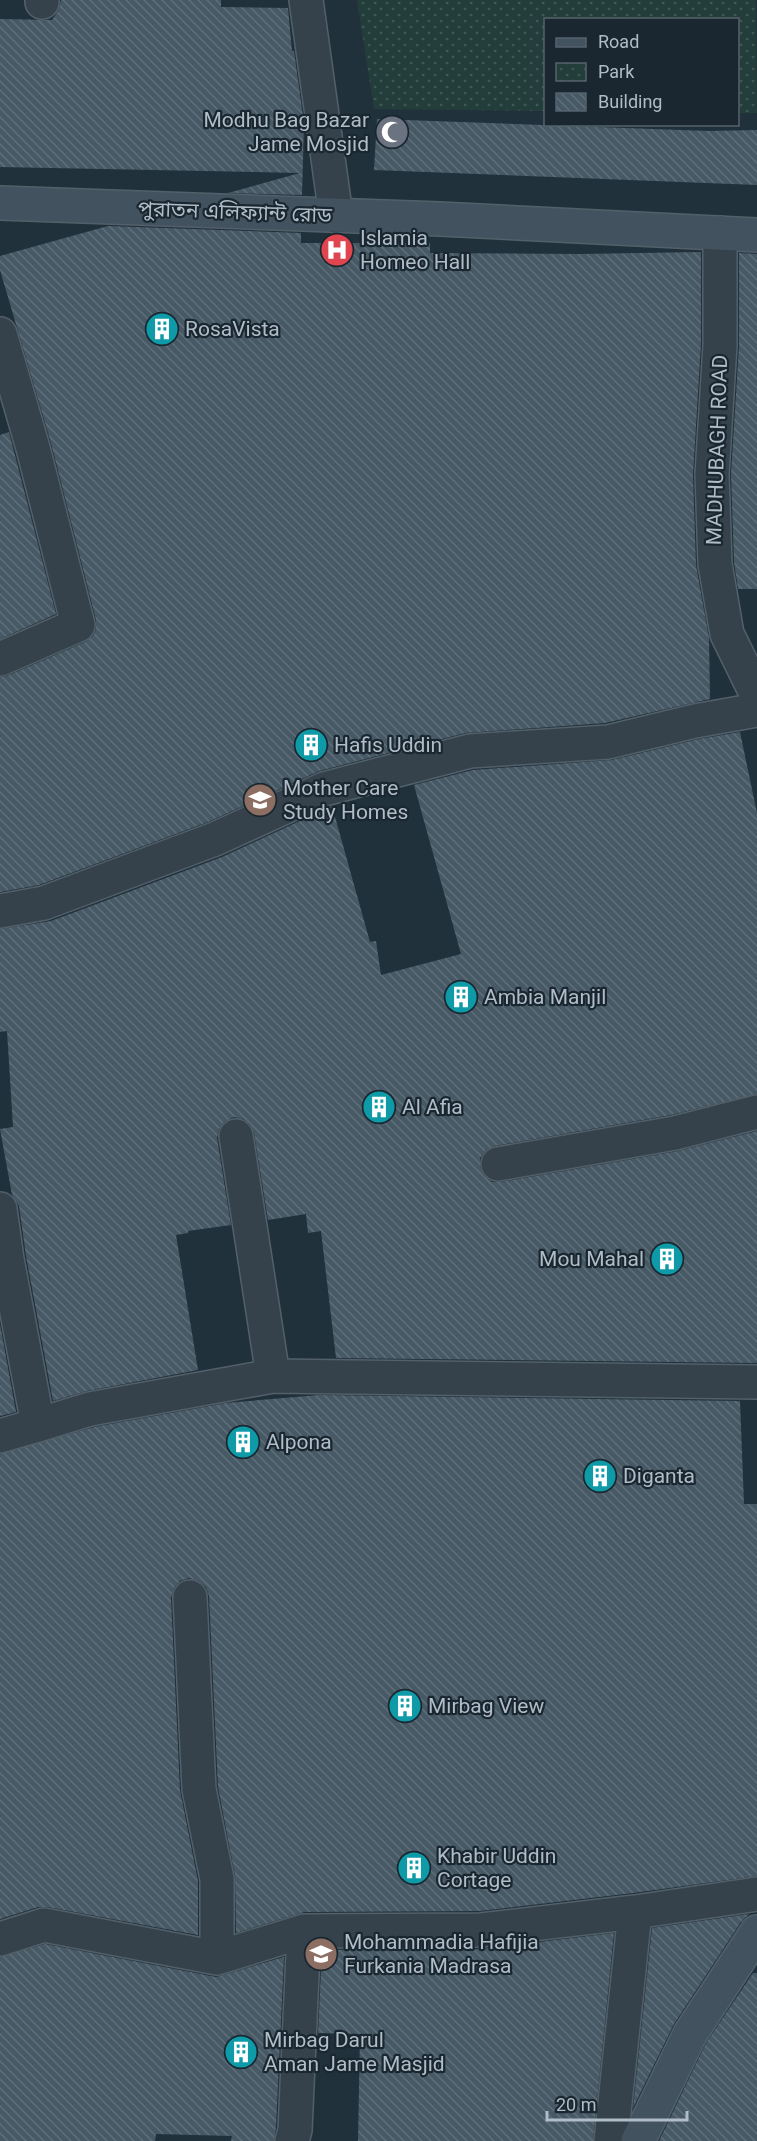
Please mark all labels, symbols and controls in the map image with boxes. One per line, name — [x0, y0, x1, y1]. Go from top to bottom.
legend — [544, 18, 739, 126]
text: Road — [598, 31, 639, 52]
text: Park — [598, 61, 635, 82]
text: Building — [598, 91, 662, 112]
place label: Modhu Bag Bazar Jame Mosjid — [204, 108, 369, 156]
mosque icon: Modhu Bag Bazar Jame Mosjid — [374, 114, 410, 150]
street label: পুরাতন এলিফ্যান্ট রোড — [138, 197, 334, 227]
place label: Islamia Homeo Hall — [360, 226, 470, 274]
hospital icon: Islamia Homeo Hall — [319, 232, 355, 268]
building icon: RosaVista — [144, 311, 180, 347]
place label: RosaVista — [185, 317, 280, 341]
street label: MADHUBAGH ROAD — [702, 354, 732, 546]
building icon: Hafis Uddin — [293, 727, 329, 763]
place label: Hafis Uddin — [334, 733, 442, 757]
place label: Mother Care Study Homes — [283, 776, 408, 824]
school or university icon: Mother Care Study Homes — [242, 782, 278, 818]
building icon: Ambia Manjil — [443, 979, 479, 1015]
place label: Ambia Manjil — [484, 985, 606, 1009]
building icon: Al Afia — [361, 1089, 397, 1125]
place label: Al Afia — [402, 1095, 463, 1119]
building icon: Mou Mahal — [649, 1241, 685, 1277]
place label: Mou Mahal — [539, 1247, 644, 1271]
building icon: Alpona — [225, 1424, 261, 1460]
place label: Alpona — [266, 1430, 332, 1454]
building icon: Diganta — [582, 1458, 618, 1494]
place label: Diganta — [623, 1464, 695, 1488]
building icon: Mirbag View — [387, 1688, 423, 1724]
place label: Mirbag View — [428, 1694, 544, 1718]
place label: Khabir Uddin Cortage — [437, 1844, 556, 1892]
building icon: Khabir Uddin Cortage — [396, 1850, 432, 1886]
place label: Mohammadia Hafijia Furkania Madrasa — [344, 1930, 539, 1978]
school or university icon: Mohammadia Hafijia Furkania Madrasa — [303, 1936, 339, 1972]
place label: Mirbag Darul Aman Jame Masjid — [264, 2028, 445, 2076]
building icon: Mirbag Darul Aman Jame Masjid — [223, 2034, 259, 2070]
scale bar — [547, 2084, 686, 2122]
text: 20 m — [556, 2094, 596, 2115]

